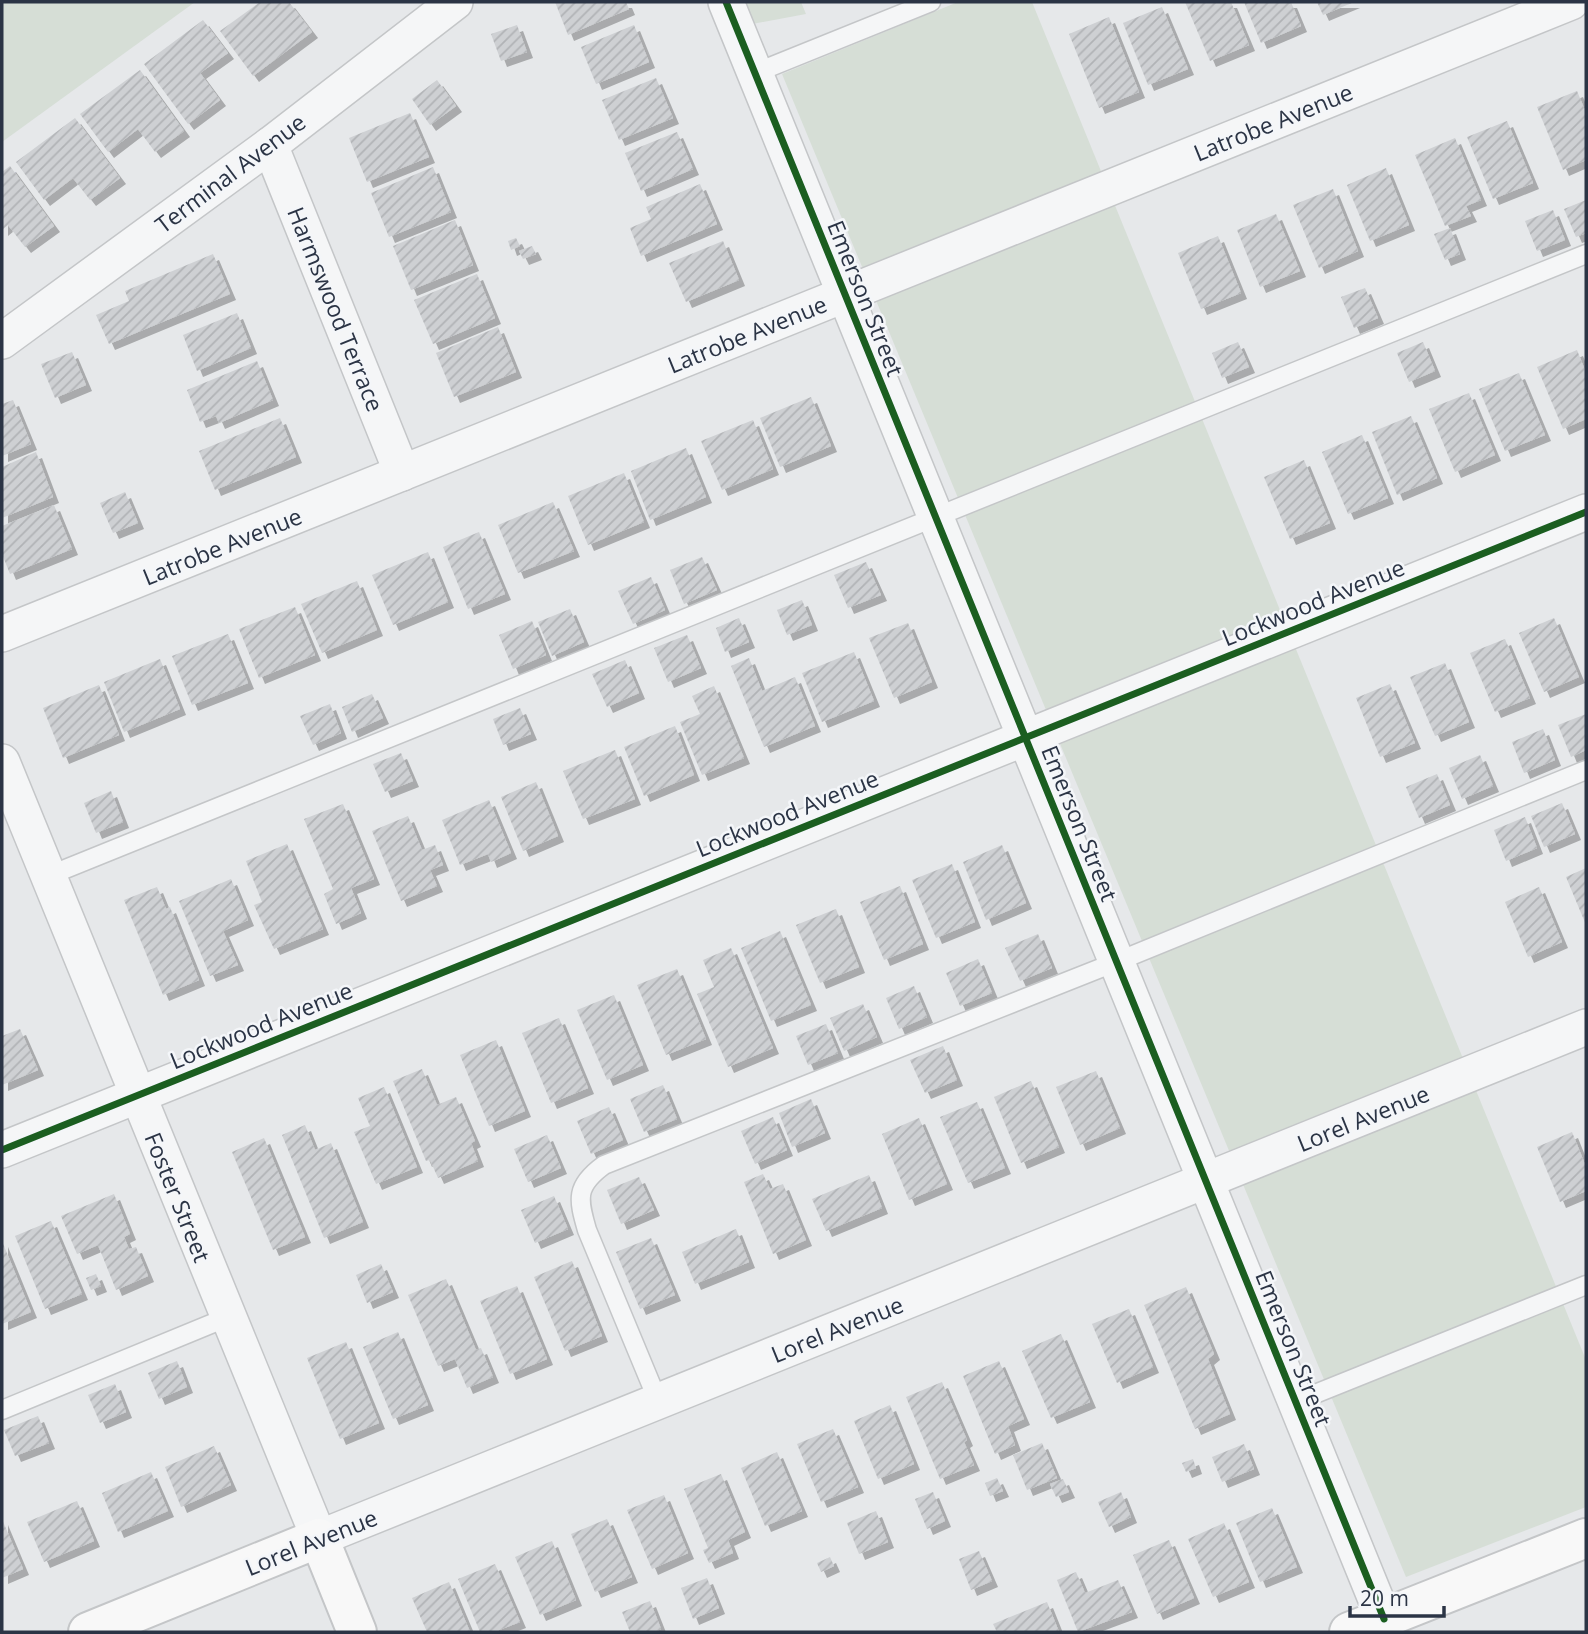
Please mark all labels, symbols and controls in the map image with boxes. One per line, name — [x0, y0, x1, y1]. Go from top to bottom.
street label: Latrobe Avenue — [1189, 75, 1357, 169]
street label: Terminal Avenue — [148, 106, 312, 240]
street label: Harmswood Terrace — [280, 202, 392, 416]
street label: Emerson Street — [820, 215, 912, 381]
street label: Latrobe Avenue — [663, 287, 831, 381]
street label: Latrobe Avenue — [138, 499, 306, 593]
street label: Lockwood Avenue — [1217, 551, 1409, 653]
street label: Emerson Street — [1034, 740, 1126, 906]
street label: Lockwood Avenue — [691, 762, 883, 864]
street label: Lockwood Avenue — [165, 974, 357, 1076]
street label: Lorel Avenue — [1292, 1077, 1434, 1159]
street label: Foster Street — [137, 1127, 219, 1267]
street label: Emerson Street — [1248, 1265, 1340, 1431]
street label: Lorel Avenue — [766, 1288, 908, 1370]
street label: Lorel Avenue — [240, 1501, 382, 1583]
scale bar — [1350, 1574, 1444, 1618]
text: 20 m — [1360, 1584, 1409, 1612]

